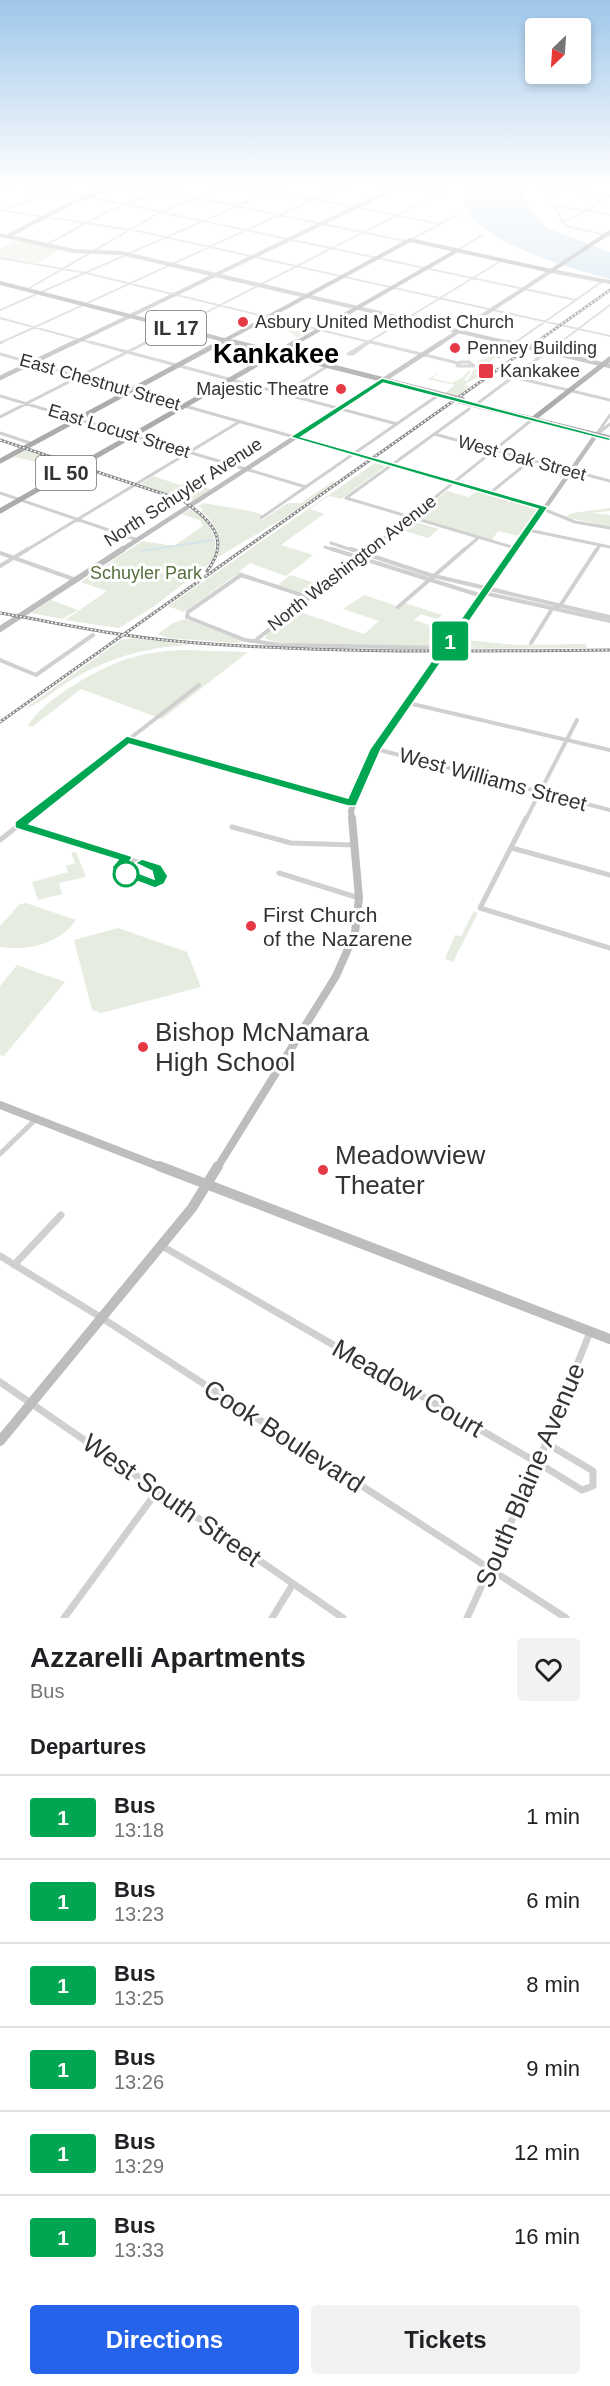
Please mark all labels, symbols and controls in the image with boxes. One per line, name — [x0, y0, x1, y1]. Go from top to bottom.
north arrow — [525, 18, 591, 84]
map controls — [525, 18, 591, 84]
road number: IL 17 — [146, 311, 206, 345]
place label: Asbury United Methodist Church — [255, 312, 514, 332]
marker: Asbury United Methodist Church — [236, 315, 250, 329]
place label: Penney Building — [467, 338, 597, 358]
district label: Kankakee — [213, 339, 339, 369]
marker: Penney Building — [448, 341, 462, 355]
street label: East Chestnut Street — [17, 349, 183, 415]
place label: Kankakee — [500, 361, 580, 381]
marker: Kankakee — [477, 362, 495, 380]
place label: Majestic Theatre — [196, 379, 329, 399]
marker: Majestic Theatre — [334, 382, 348, 396]
street label: East Locust Street — [46, 400, 192, 462]
street label: West Oak Street — [456, 431, 588, 485]
street label: North Schuyler Avenue — [100, 434, 266, 550]
road number: IL 50 — [36, 456, 96, 490]
street label: North Washington Avenue — [264, 491, 440, 635]
park label: Schuyler Park — [90, 563, 203, 583]
line badge: 1 — [430, 622, 470, 660]
text: 1 — [444, 630, 456, 653]
street label: West Williams Street — [397, 743, 589, 815]
unlabelled marker — [113, 861, 139, 887]
place label: First Church of the Nazarene — [263, 903, 412, 950]
marker: First Church of the Nazarene — [244, 919, 258, 933]
place label: Bishop McNamara High School — [155, 1017, 369, 1077]
marker: Bishop McNamara High School — [136, 1040, 150, 1054]
place label: Meadowview Theater — [335, 1140, 486, 1200]
marker: Meadowview Theater — [316, 1163, 330, 1177]
street label: Meadow Court — [327, 1333, 489, 1444]
street label: South Blaine Avenue — [469, 1358, 591, 1592]
street label: Cook Boulevard — [198, 1373, 370, 1499]
street label: West South Street — [77, 1427, 267, 1573]
button: heart — [517, 1638, 580, 1701]
text: Azzarelli Apartments — [30, 1642, 306, 1673]
text: Bus — [30, 1680, 64, 1702]
text: Departures — [30, 1734, 146, 1759]
text: Bus — [114, 1793, 156, 1818]
text: 1 min — [526, 1804, 580, 1829]
text: 1 — [57, 1806, 69, 1829]
text: 13:18 — [114, 1819, 164, 1841]
text: Bus — [114, 1877, 156, 1902]
text: 6 min — [526, 1888, 580, 1913]
text: 1 — [57, 1890, 69, 1913]
text: 13:23 — [114, 1903, 164, 1925]
text: Bus — [114, 1961, 156, 1986]
text: 8 min — [526, 1972, 580, 1997]
text: 1 — [57, 1974, 69, 1997]
text: 13:25 — [114, 1987, 164, 2009]
text: Bus — [114, 2045, 156, 2070]
text: 9 min — [526, 2056, 580, 2081]
text: 1 — [57, 2058, 69, 2081]
text: 13:26 — [114, 2071, 164, 2093]
text: Bus — [114, 2129, 156, 2154]
text: 12 min — [514, 2140, 580, 2165]
text: 1 — [57, 2142, 69, 2165]
text: 13:29 — [114, 2155, 164, 2177]
text: Bus — [114, 2213, 156, 2238]
text: 16 min — [514, 2224, 580, 2249]
text: 1 — [57, 2226, 69, 2249]
text: 13:33 — [114, 2239, 164, 2261]
button: Directions — [30, 2305, 299, 2374]
button: Tickets — [311, 2305, 580, 2374]

